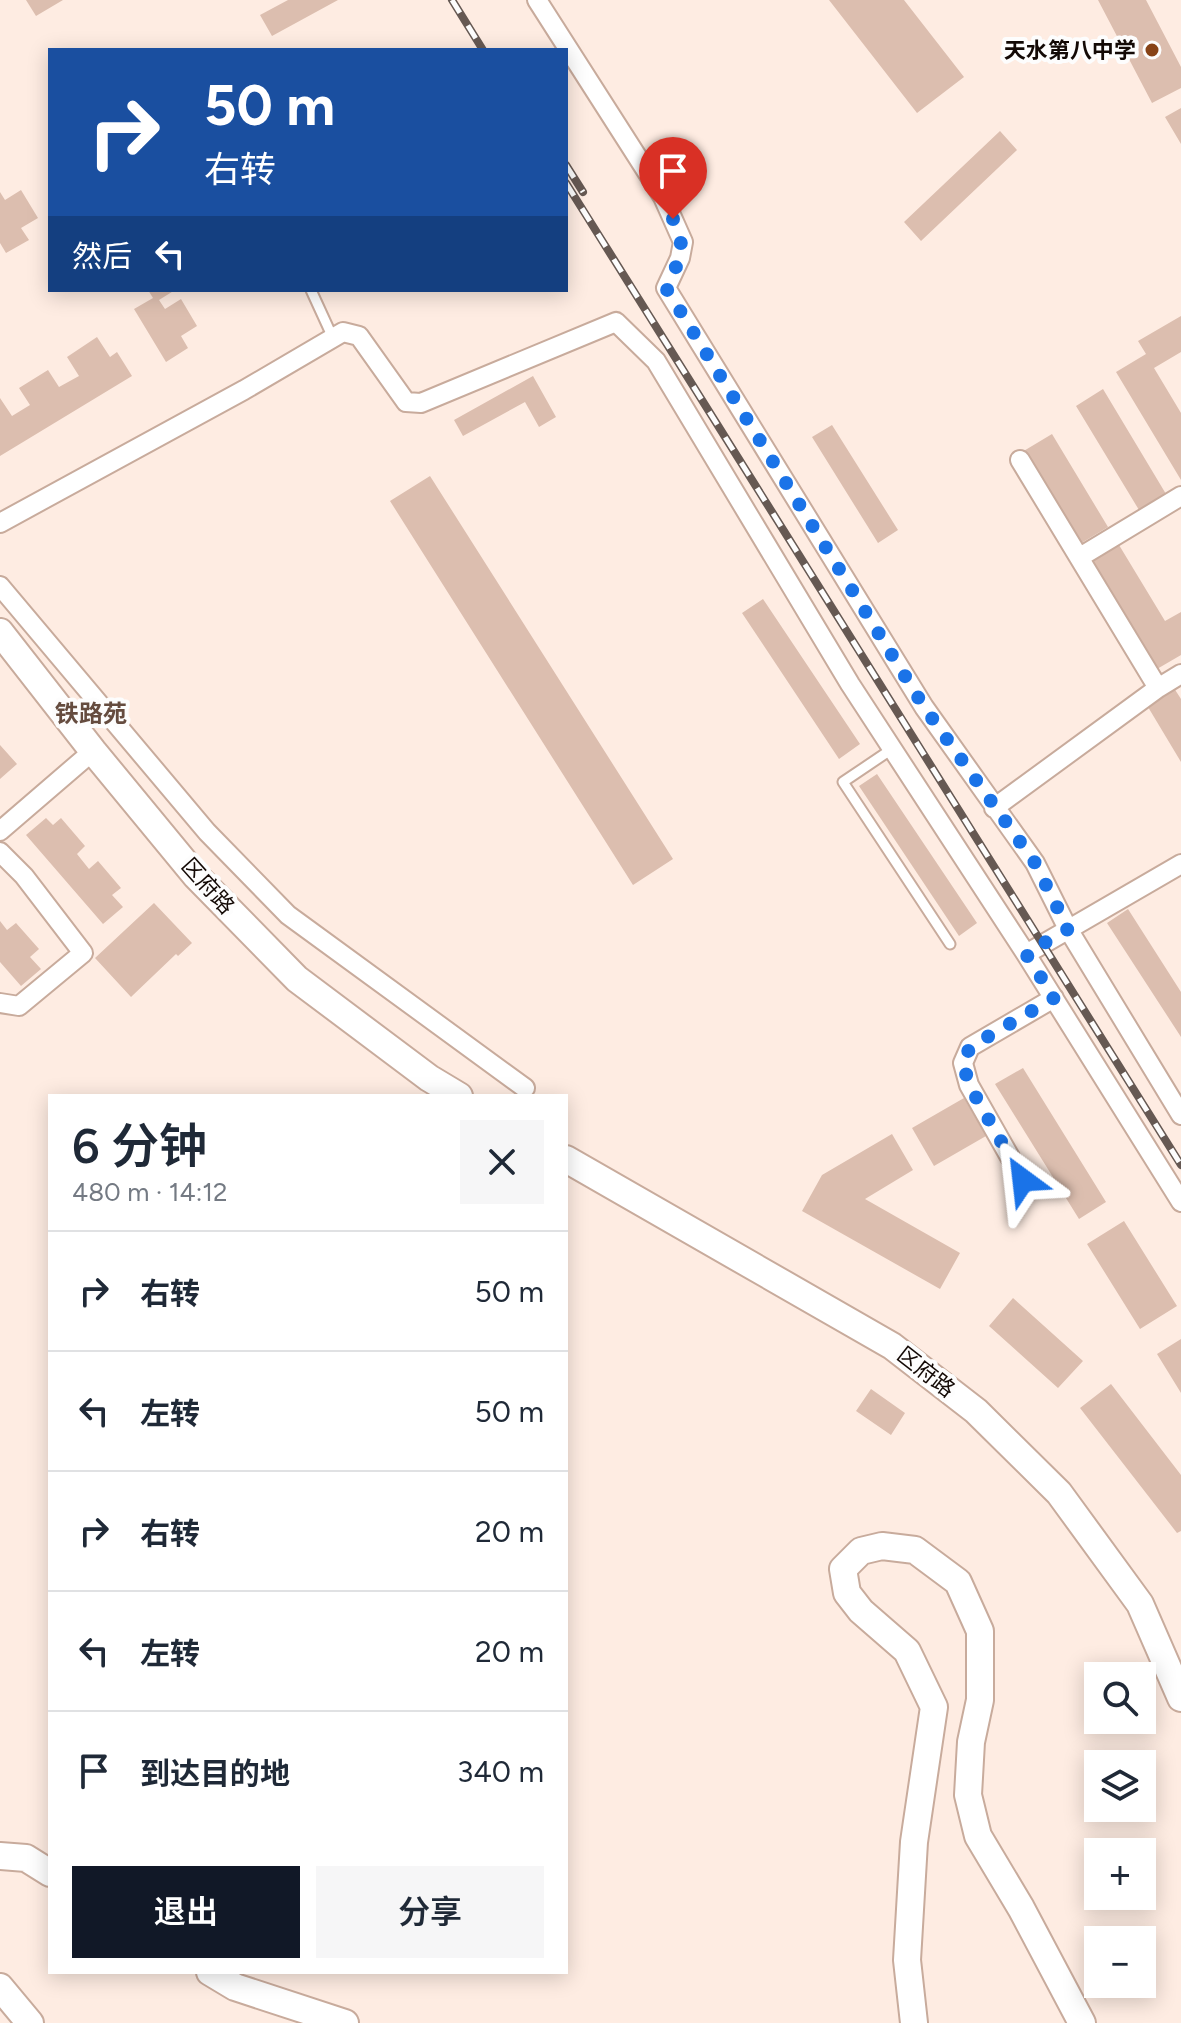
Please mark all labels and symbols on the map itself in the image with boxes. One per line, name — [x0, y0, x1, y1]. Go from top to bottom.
place label: 天水第八中学 — [1004, 37, 1136, 64]
marker: 天水第八中学 — [1143, 41, 1161, 59]
pin — [639, 137, 707, 219]
district label: 铁路苑 — [55, 699, 127, 728]
street label: 区府路 — [176, 852, 240, 920]
position arrow — [981, 1138, 1065, 1222]
street label: 区府路 — [892, 1341, 960, 1403]

